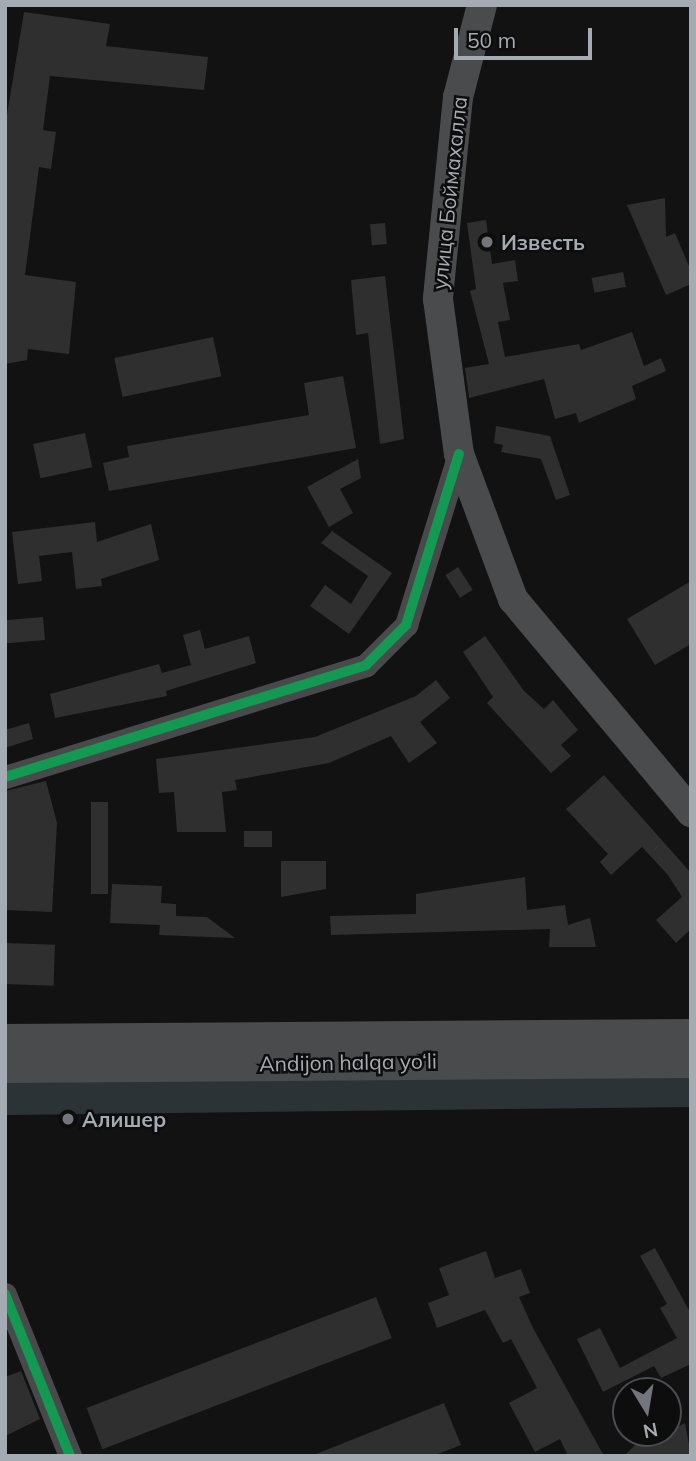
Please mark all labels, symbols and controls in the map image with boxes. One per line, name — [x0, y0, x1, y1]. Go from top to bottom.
scale bar — [458, 14, 596, 58]
text: 50 m — [467, 27, 516, 53]
street label: улица Боймахалла — [426, 95, 472, 291]
place label: Известь — [501, 229, 585, 255]
marker: Известь — [479, 234, 495, 250]
street label: Andijon halqa yo‘li — [259, 1048, 437, 1076]
place label: Алишер — [82, 1106, 166, 1132]
marker: Алишер — [60, 1111, 76, 1127]
north arrow — [612, 1377, 682, 1447]
text: N — [641, 1418, 660, 1444]

